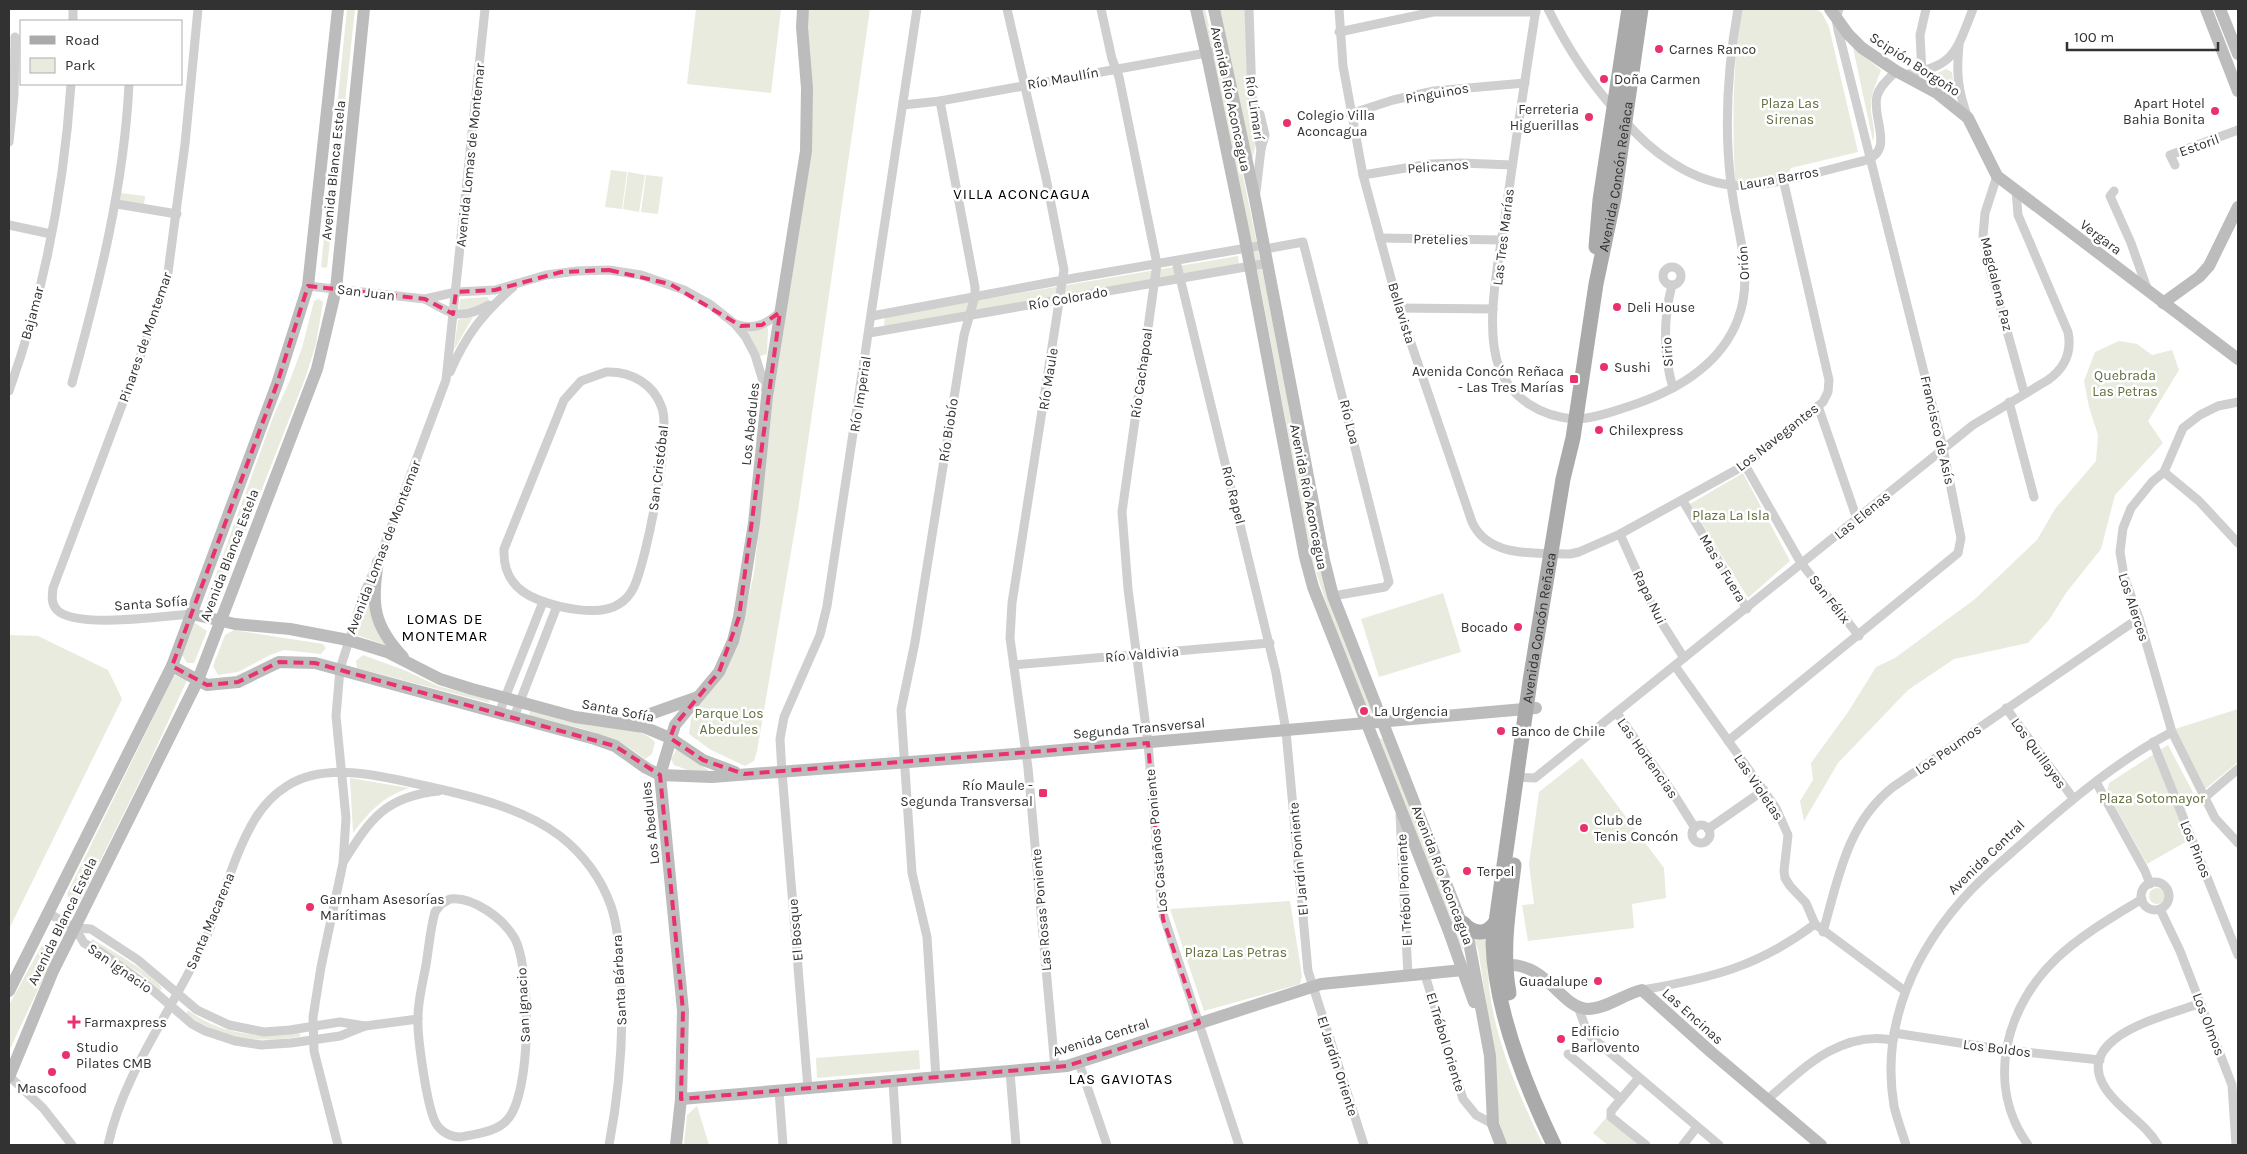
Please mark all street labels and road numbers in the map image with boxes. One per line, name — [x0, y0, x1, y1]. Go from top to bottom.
street label: Avenida Río Aconcagua — [1207, 25, 1254, 173]
street label: Scipión Borgoño — [1866, 29, 1963, 100]
street label: Avenida Lomas de Montemar — [452, 61, 489, 248]
street label: Río Maullín — [1026, 64, 1100, 93]
street label: Río Limarí — [1242, 75, 1268, 142]
street label: Pinguinos — [1404, 80, 1470, 107]
street label: Avenida Blanca Estela — [318, 99, 349, 241]
street label: Avenida Concón Reñaca — [1595, 100, 1637, 253]
street label: Estoril — [2177, 130, 2221, 161]
street label: Pelicanos — [1407, 156, 1469, 177]
street label: Laura Barros — [1738, 163, 1820, 194]
street label: Las Tres Marías — [1489, 188, 1518, 287]
street label: Vergara — [2076, 216, 2125, 259]
street label: Pretelies — [1413, 231, 1469, 248]
street label: Magdalena Paz — [1977, 235, 2016, 333]
street label: Orión — [1734, 245, 1753, 281]
street label: Pinares de Montemar — [115, 269, 176, 404]
street label: San Juan — [336, 281, 396, 304]
street label: Bellavista — [1384, 281, 1419, 346]
street label: Río Colorado — [1027, 283, 1109, 314]
street label: Bajamar — [17, 284, 48, 342]
street label: Río Cachapoal — [1127, 327, 1156, 419]
street label: Sirio — [1658, 337, 1677, 367]
street label: Río Maule — [1035, 347, 1062, 411]
street label: Río Imperial — [846, 355, 875, 433]
street label: Francisco de Asís — [1917, 374, 1958, 486]
street label: Los Abedules — [738, 382, 763, 467]
street label: Río Biobío — [935, 397, 962, 463]
street label: Río Loa — [1336, 398, 1363, 446]
street label: Los Navegantes — [1733, 400, 1822, 475]
street label: Avenida Río Aconcagua — [1286, 423, 1331, 571]
street label: San Cristóbal — [645, 424, 672, 512]
street label: Avenida Lomas de Montemar — [342, 457, 425, 636]
street label: Río Rapel — [1218, 464, 1249, 526]
street label: Avenida Blanca Estela — [196, 487, 263, 624]
street label: Las Elenas — [1831, 488, 1894, 543]
street label: Mas a Fuera — [1696, 531, 1750, 606]
street label: Avenida Concón Reñaca — [1519, 551, 1560, 704]
street label: Rapa Nui — [1629, 568, 1670, 627]
street label: San Félix — [1805, 571, 1854, 627]
street label: Los Alerces — [2114, 571, 2153, 643]
street label: Santa Sofía — [114, 592, 188, 615]
street label: Río Valdivia — [1104, 643, 1180, 666]
street label: Santa Sofía — [580, 695, 656, 726]
street label: Segunda Transversal — [1072, 714, 1206, 743]
street label: Las Hortencias — [1614, 715, 1682, 802]
street label: Los Quillayes — [2007, 715, 2070, 792]
street label: Los Peumos — [1912, 721, 1984, 778]
street label: Las Violetas — [1730, 751, 1787, 824]
street label: Los Castaños Poniente — [1142, 768, 1171, 914]
street label: Los Abedules — [638, 780, 663, 865]
street label: El Jardín Poniente — [1285, 801, 1312, 916]
street label: Avenida Río Aconcagua — [1408, 803, 1477, 947]
street label: Avenida Central — [1944, 816, 2028, 898]
street label: Los Pinos — [2176, 818, 2215, 880]
street label: El Trébol Poniente — [1393, 833, 1416, 947]
street label: Las Rosas Poniente — [1028, 848, 1055, 972]
street label: Avenida Blanca Estela — [24, 854, 101, 988]
street label: Santa Macarena — [182, 870, 239, 972]
street label: El Bosque — [784, 898, 807, 962]
street label: Santa Bárbara — [609, 934, 630, 1026]
street label: San Ignacio — [84, 940, 155, 997]
street label: San Ignacio — [513, 967, 534, 1043]
street label: Las Encinas — [1659, 985, 1727, 1048]
street label: El Trébol Oriente — [1422, 990, 1469, 1094]
street label: Los Olmos — [2189, 990, 2228, 1058]
street label: El Jardín Oriente — [1313, 1014, 1362, 1118]
street label: Avenida Central — [1051, 1015, 1151, 1060]
street label: Los Boldos — [1962, 1036, 2032, 1061]

